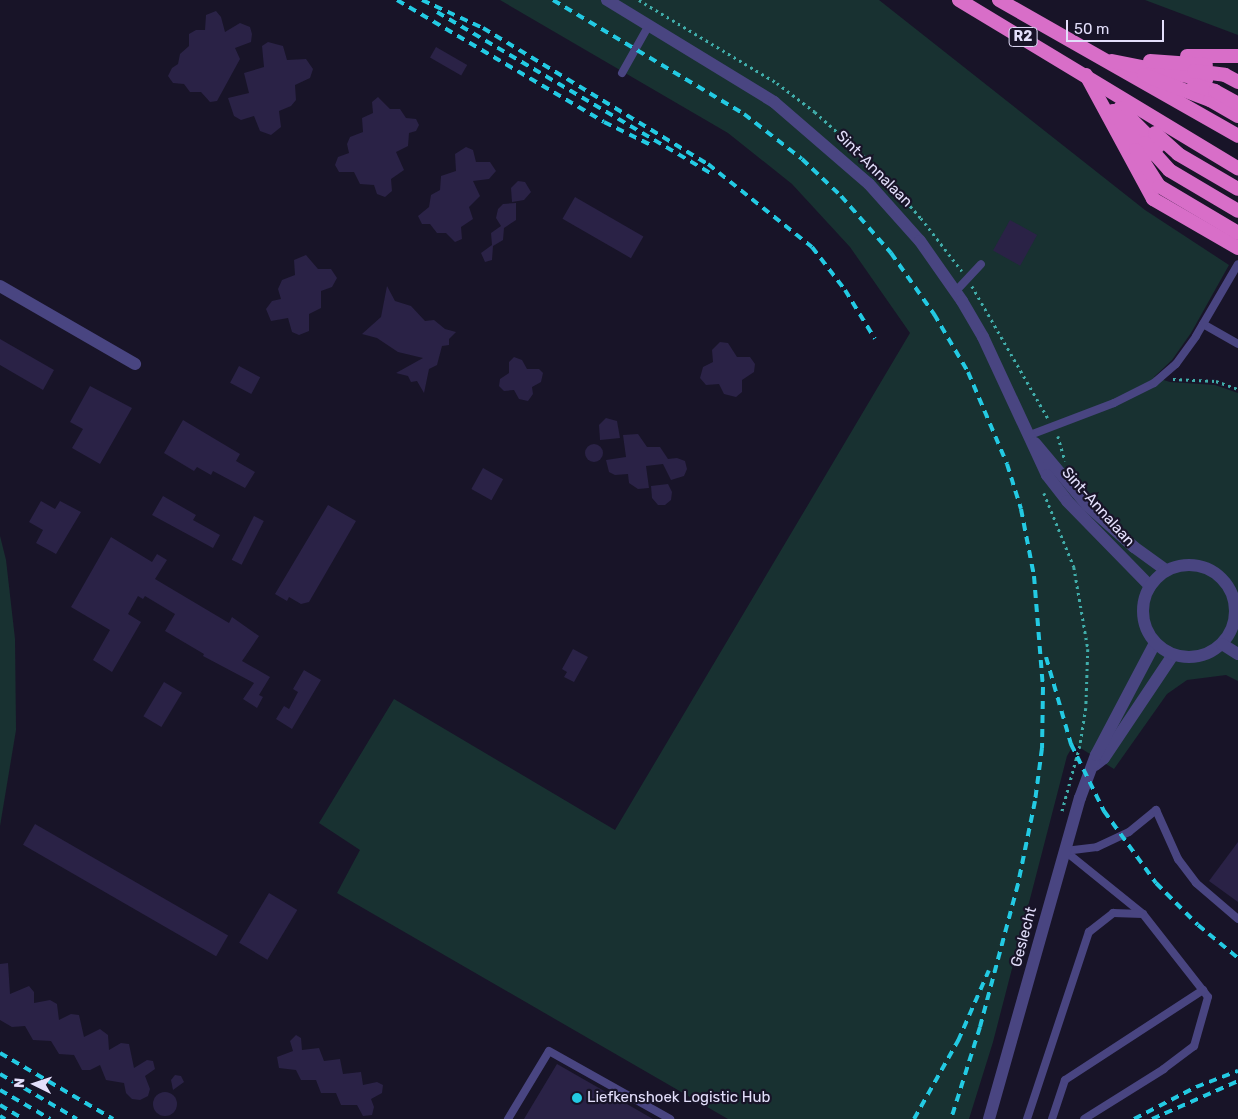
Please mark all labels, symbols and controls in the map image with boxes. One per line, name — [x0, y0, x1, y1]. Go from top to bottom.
scale bar — [1068, 10, 1166, 42]
text: 50 m — [1074, 20, 1109, 38]
road number: R2 — [1008, 26, 1038, 48]
street label: Sint-Annalaan — [832, 127, 916, 211]
street label: Sint-Annalaan — [1058, 464, 1138, 550]
street label: Geslecht — [1007, 905, 1041, 969]
north arrow — [10, 1059, 60, 1109]
text: N — [11, 1077, 28, 1089]
place label: Liefkenshoek Logistic Hub — [587, 1089, 770, 1107]
marker: Liefkenshoek Logistic Hub — [571, 1092, 583, 1104]

